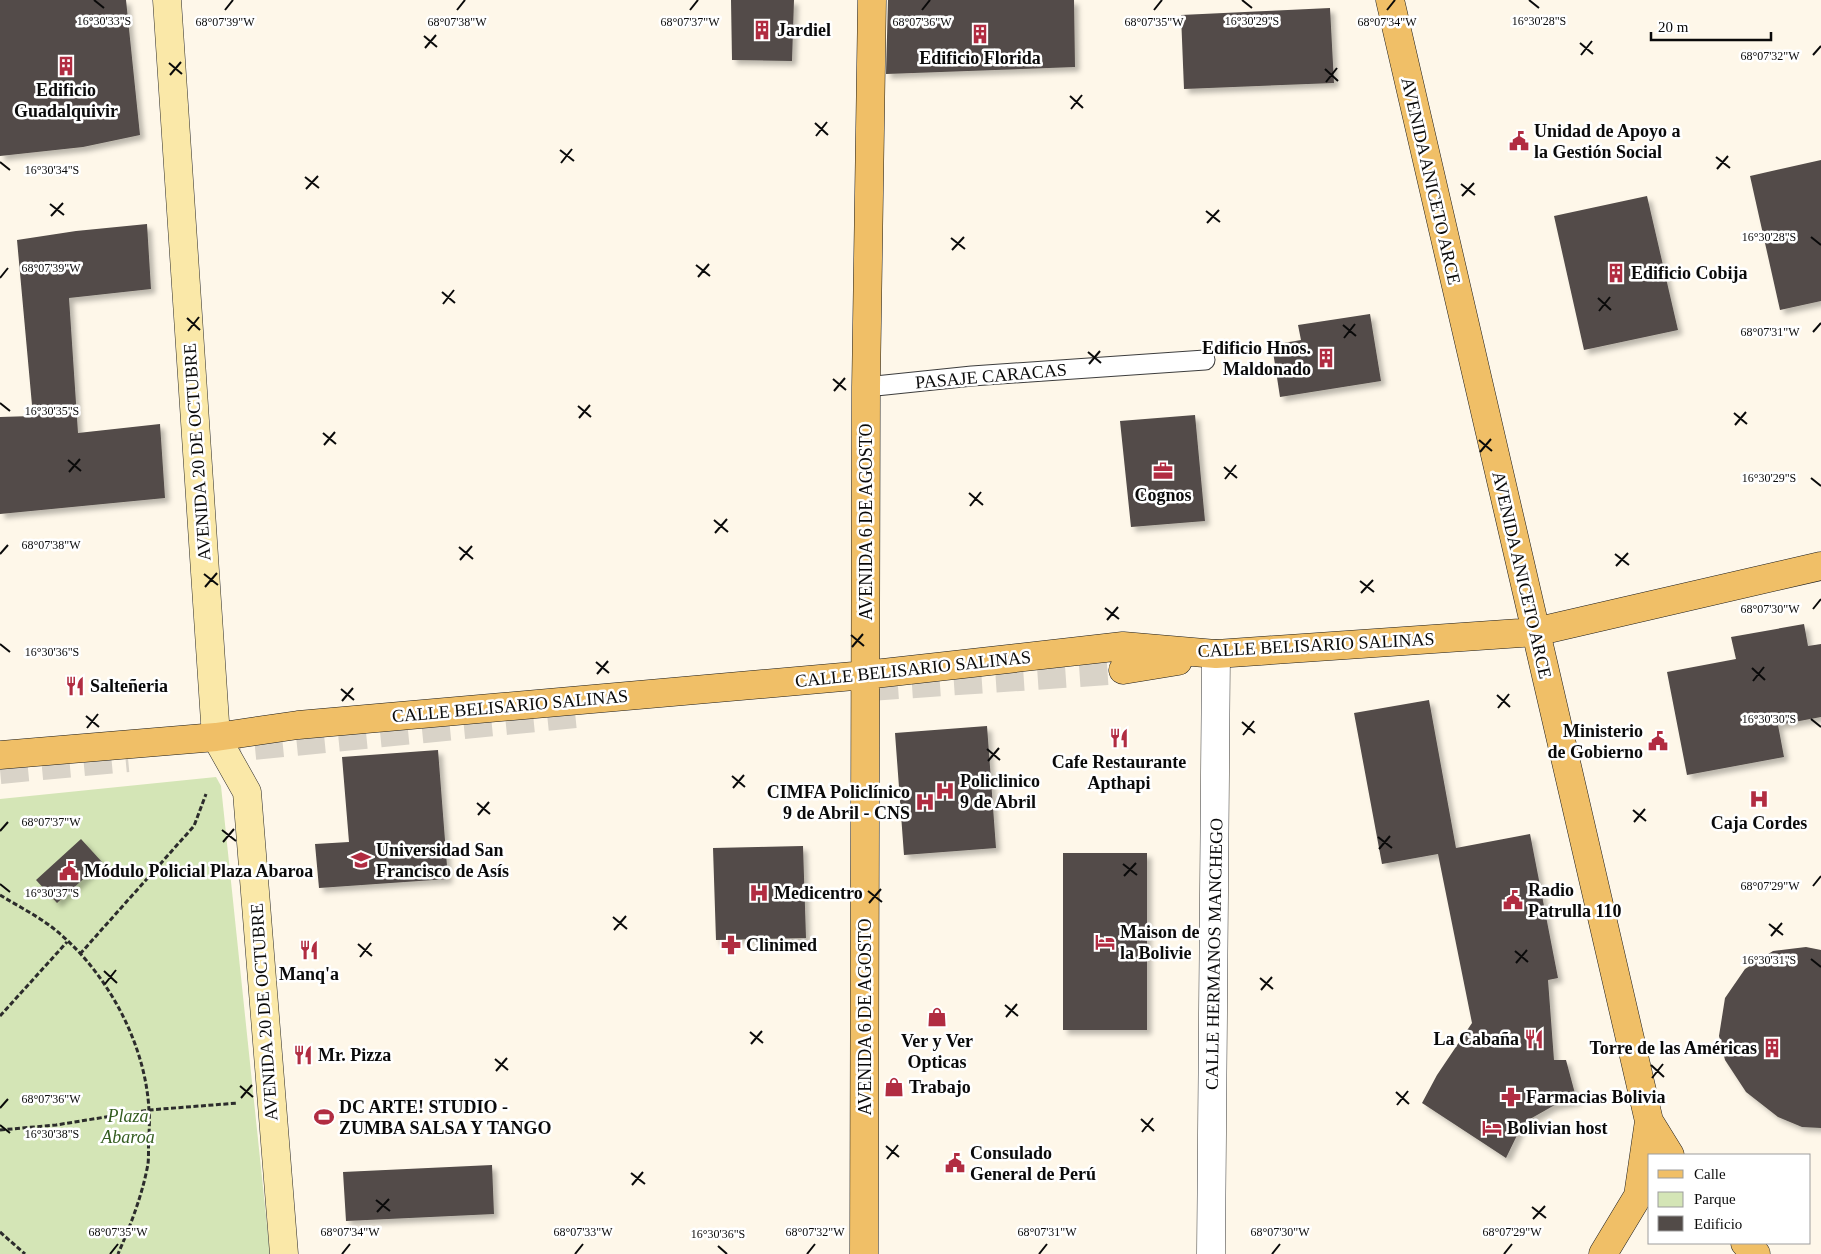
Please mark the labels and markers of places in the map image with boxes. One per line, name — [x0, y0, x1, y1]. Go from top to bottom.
building icon: Jardiel — [751, 19, 773, 41]
place label: Jardiel — [777, 20, 831, 40]
building icon: Edificio Florida — [969, 23, 991, 45]
place label: Edificio Florida — [919, 48, 1041, 68]
building icon: Edificio Guadalquivir — [55, 55, 77, 77]
place label: Edificio Guadalquivir — [14, 80, 118, 121]
place label: Unidad de Apoyo a la Gestión Social — [1534, 121, 1681, 162]
public building icon: Unidad de Apoyo a la Gestión Social — [1508, 130, 1530, 152]
building icon: Edificio Cobija — [1605, 262, 1627, 284]
place label: Edificio Cobija — [1631, 263, 1748, 283]
place label: Edificio Hnos. Maldonado — [1202, 338, 1311, 379]
building icon: Edificio Hnos. Maldonado — [1315, 347, 1337, 369]
office icon: Cognos — [1152, 460, 1174, 482]
place label: Cognos — [1134, 485, 1192, 505]
restaurant icon: Salteñeria — [64, 675, 86, 697]
place label: Salteñeria — [90, 676, 168, 696]
place label: Ministerio de Gobierno — [1547, 721, 1643, 762]
restaurant icon: Cafe Restaurante Apthapi — [1108, 727, 1130, 749]
public building icon: Ministerio de Gobierno — [1647, 730, 1669, 752]
place label: Cafe Restaurante Apthapi — [1052, 752, 1186, 793]
place label: Policlinico 9 de Abril — [960, 771, 1040, 812]
hospital icon: Policlinico 9 de Abril — [934, 780, 956, 802]
place label: CIMFA Policlínico 9 de Abril - CNS — [767, 782, 910, 823]
hospital icon: Caja Cordes — [1748, 788, 1770, 810]
hospital icon: CIMFA Policlínico 9 de Abril - CNS — [914, 791, 936, 813]
place label: Caja Cordes — [1711, 813, 1807, 833]
place label: Universidad San Francisco de Asís — [376, 840, 509, 881]
school or university icon: Universidad San Francisco de Asís — [350, 849, 372, 871]
public building icon: Módulo Policial Plaza Abaroa — [58, 860, 80, 882]
place label: Módulo Policial Plaza Abaroa — [84, 861, 313, 881]
place label: Radio Patrulla 110 — [1528, 880, 1622, 921]
hospital icon: Medicentro — [748, 882, 770, 904]
place label: Medicentro — [774, 883, 863, 903]
public building icon: Radio Patrulla 110 — [1502, 889, 1524, 911]
place label: Maison de la Bolivie — [1120, 922, 1200, 963]
hotel icon: Maison de la Bolivie — [1094, 931, 1116, 953]
pharmacy icon: Clinimed — [720, 934, 742, 956]
place label: Clinimed — [746, 935, 817, 955]
restaurant icon: Manq'a — [298, 939, 320, 961]
place label: Manq'a — [279, 964, 339, 984]
shop icon: Ver y Ver Opticas — [926, 1006, 948, 1028]
restaurant icon: La Cabaña — [1523, 1028, 1545, 1050]
place label: La Cabaña — [1433, 1029, 1519, 1049]
place label: Ver y Ver Opticas — [901, 1031, 973, 1072]
building icon: Torre de las Américas — [1761, 1037, 1783, 1059]
place label: Torre de las Américas — [1590, 1038, 1757, 1058]
restaurant icon: Mr. Pizza — [292, 1044, 314, 1066]
place label: Mr. Pizza — [318, 1045, 391, 1065]
shop icon: Trabajo — [883, 1076, 905, 1098]
place label: Trabajo — [909, 1077, 971, 1097]
pharmacy icon: Farmacias Bolivia — [1500, 1086, 1522, 1108]
place label: Farmacias Bolivia — [1526, 1087, 1665, 1107]
place label: DC ARTE! STUDIO - ZUMBA SALSA Y TANGO — [339, 1097, 552, 1138]
sports icon: DC ARTE! STUDIO - ZUMBA SALSA Y TANGO — [313, 1106, 335, 1128]
hotel icon: Bolivian host — [1481, 1117, 1503, 1139]
place label: Bolivian host — [1507, 1118, 1608, 1138]
place label: Consulado General de Perú — [970, 1143, 1096, 1184]
public building icon: Consulado General de Perú — [944, 1152, 966, 1174]

